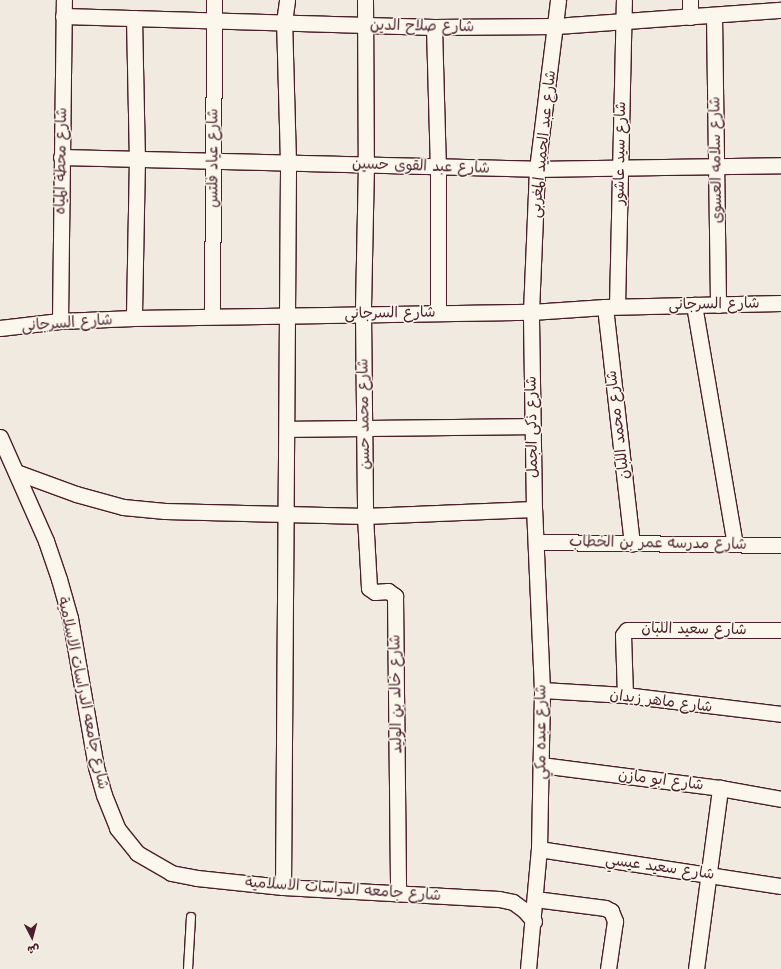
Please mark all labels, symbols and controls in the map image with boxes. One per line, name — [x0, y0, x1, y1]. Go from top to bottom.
street label: شارع صلاح الدين — [370, 16, 474, 36]
street label: شارع عبد الحميد المغربى — [526, 69, 560, 219]
street label: شارع سلامه العسوى — [706, 96, 726, 224]
street label: شارع سيد عاشور — [610, 101, 630, 205]
street label: شارع محطة المياه — [51, 107, 71, 215]
street label: شارع عياد فلتس — [204, 108, 222, 208]
street label: شارع عبد القوى حسين — [352, 155, 490, 177]
street label: شارع السرجانى — [668, 294, 760, 314]
street label: شارع السرجانى — [344, 303, 436, 323]
street label: شارع السرجانى — [21, 311, 113, 335]
street label: شارع محمد حسن — [354, 358, 374, 470]
street label: شارع محمد اللبان — [602, 370, 634, 480]
street label: شارع ذكى الجمل — [522, 376, 542, 478]
street label: شارع مدرسه عمر بن الخطاب — [569, 532, 747, 554]
street label: شارع جامعه الدراسات الاسلامية — [54, 595, 112, 791]
street label: شارع سعيد اللبان — [641, 619, 747, 639]
street label: شارع خالد بن الوليد — [386, 634, 406, 754]
street label: شارع عبده مكي — [532, 684, 550, 780]
street label: شارع ماهر زيدان — [609, 686, 713, 716]
street label: شارع ابو مازن — [617, 766, 705, 794]
street label: شارع سعيد عيسي — [604, 850, 716, 884]
street label: شارع جامعه الدراسات الاسلامية — [244, 873, 442, 905]
north arrow — [12, 917, 52, 957]
text: ش — [27, 941, 40, 958]

